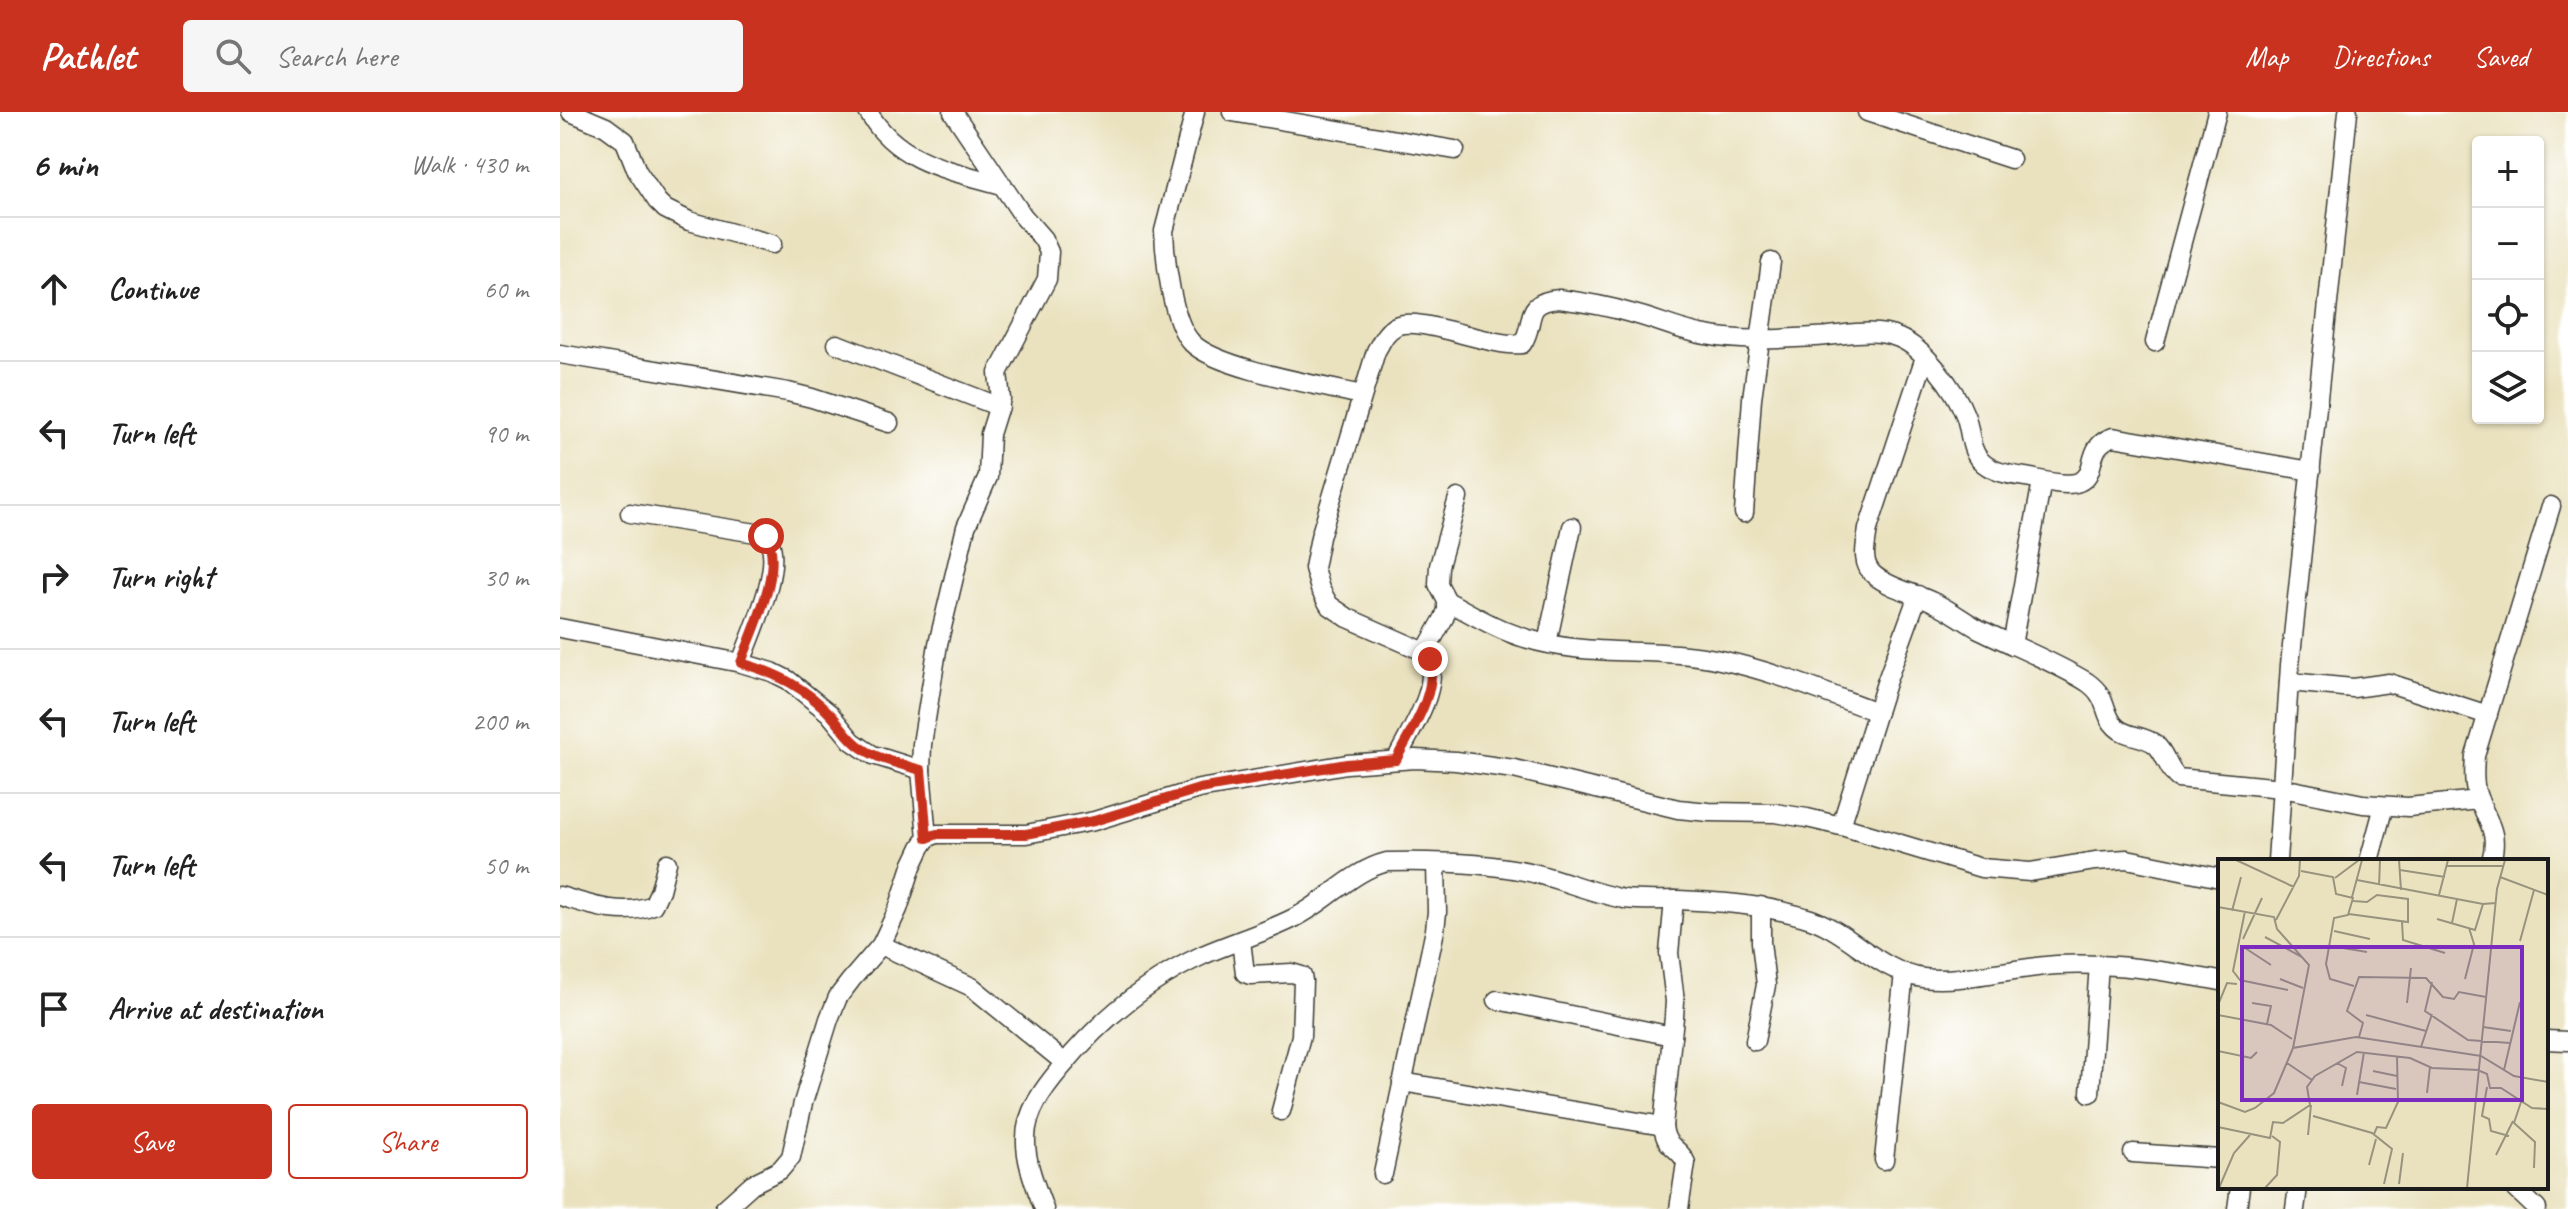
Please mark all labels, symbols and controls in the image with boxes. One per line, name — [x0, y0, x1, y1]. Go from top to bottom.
search box — [183, 20, 743, 92]
text: Pathlet — [40, 33, 135, 80]
icon: search — [211, 34, 255, 78]
text: Search here — [275, 37, 398, 75]
text: Map — [2245, 39, 2288, 74]
text: Directions — [2332, 39, 2430, 74]
text: Saved — [2474, 39, 2528, 74]
map controls — [2472, 136, 2544, 424]
button: + — [2472, 136, 2544, 208]
text: 6 min — [32, 143, 98, 186]
text: Walk · 430 m — [411, 148, 528, 181]
button: − — [2472, 208, 2544, 280]
icon: ahead — [32, 267, 76, 311]
text: Continue — [108, 270, 198, 308]
text: 60 m — [484, 273, 528, 306]
button: locate — [2472, 280, 2544, 352]
button: layers — [2472, 352, 2544, 424]
icon: left — [32, 411, 76, 455]
text: Turn left — [108, 414, 195, 452]
text: 90 m — [484, 417, 528, 450]
route start — [748, 518, 784, 554]
icon: right — [32, 555, 76, 599]
text: Turn right — [108, 558, 213, 596]
text: 30 m — [484, 561, 528, 594]
route end — [1412, 641, 1448, 677]
icon: left — [32, 699, 76, 743]
text: Turn left — [108, 702, 195, 740]
text: 200 m — [472, 705, 528, 738]
icon: left — [32, 843, 76, 887]
text: Turn left — [108, 846, 195, 884]
text: 50 m — [484, 849, 528, 882]
inset map — [2218, 859, 2548, 1189]
icon: arrive — [32, 987, 76, 1031]
text: Arrive at destination — [108, 990, 323, 1028]
button: Save — [32, 1104, 272, 1179]
button: Share — [288, 1104, 528, 1179]

